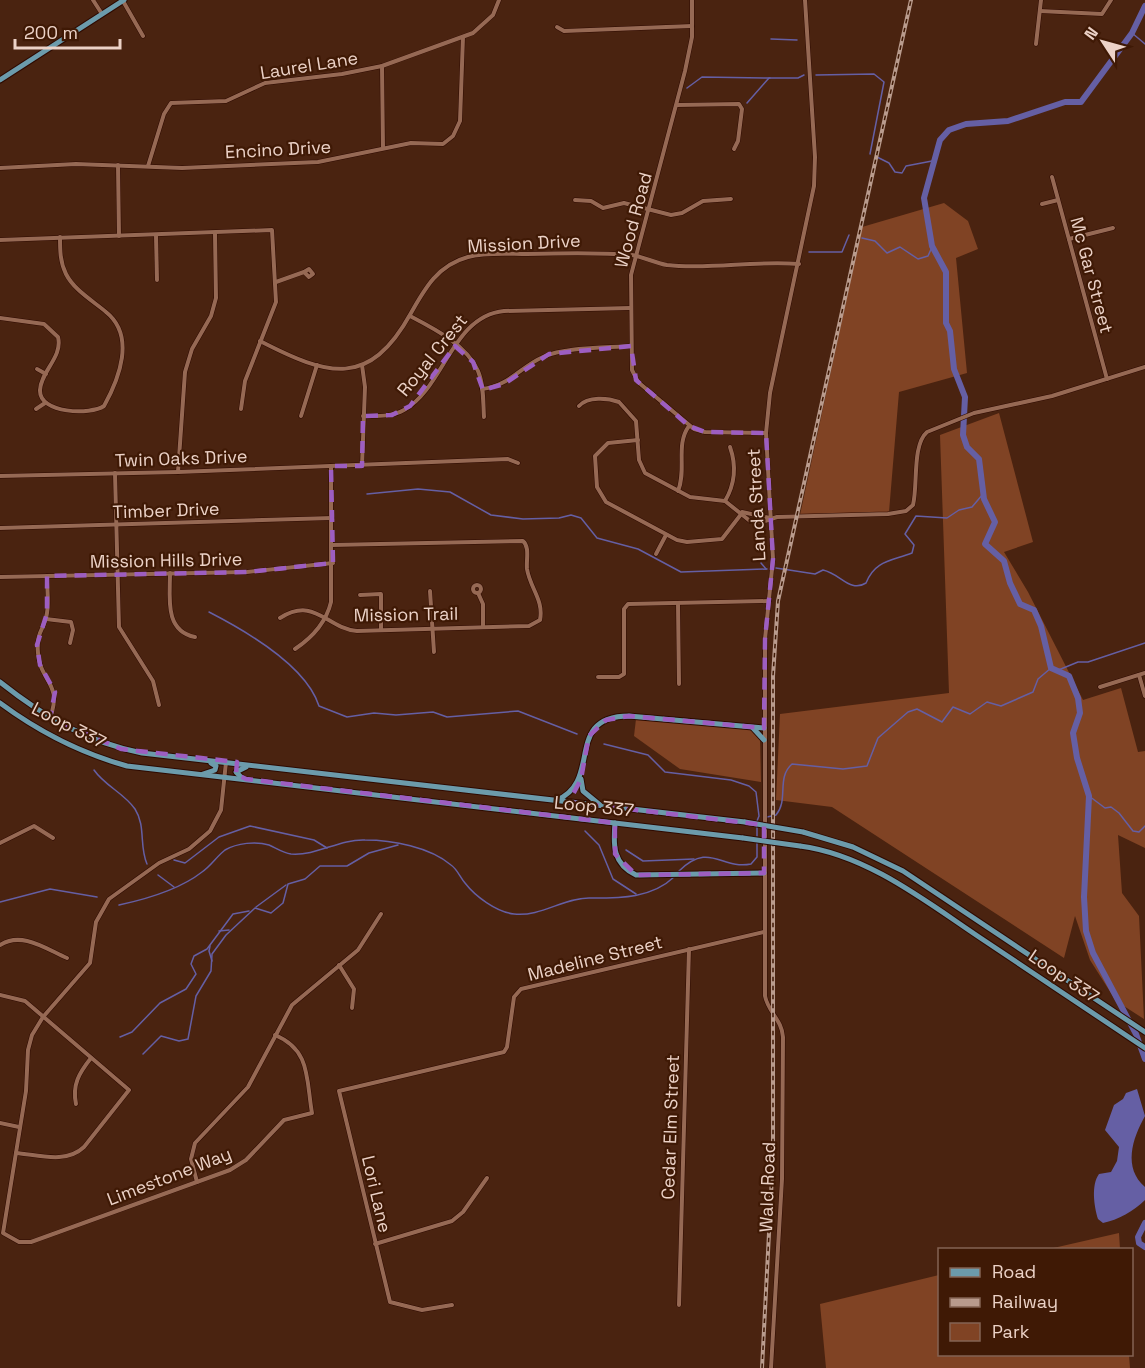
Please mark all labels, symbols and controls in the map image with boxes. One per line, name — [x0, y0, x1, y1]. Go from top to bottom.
scale bar — [15, 12, 120, 50]
north arrow — [1073, 12, 1133, 72]
text: 200 m — [24, 21, 78, 44]
text: N — [1080, 23, 1103, 44]
street label: Laurel Lane — [258, 46, 360, 84]
street label: Encino Drive — [224, 135, 332, 163]
street label: Wood Road — [609, 170, 657, 270]
street label: Mc Gar Street — [1065, 214, 1119, 336]
street label: Mission Drive — [467, 229, 581, 257]
street label: Royal Crest — [392, 309, 472, 401]
street label: Twin Oaks Drive — [114, 444, 248, 472]
street label: Landa Street — [742, 448, 770, 562]
street label: Timber Drive — [112, 497, 220, 523]
street label: Mission Hills Drive — [90, 547, 242, 573]
street label: Mission Trail — [354, 602, 458, 626]
street label: Loop 337 — [28, 697, 110, 753]
street label: Loop 337 — [553, 790, 635, 822]
street label: Madeline Street — [525, 930, 665, 986]
street label: Loop 337 — [1024, 944, 1104, 1008]
street label: Cedar Elm Street — [656, 1054, 684, 1200]
street label: Wald Road — [754, 1141, 780, 1233]
street label: Limestone Way — [103, 1142, 235, 1210]
street label: Lori Lane — [357, 1153, 397, 1235]
legend — [938, 1248, 1133, 1356]
text: Road — [992, 1260, 1036, 1283]
text: Railway — [992, 1290, 1058, 1313]
text: Park — [992, 1320, 1030, 1343]

